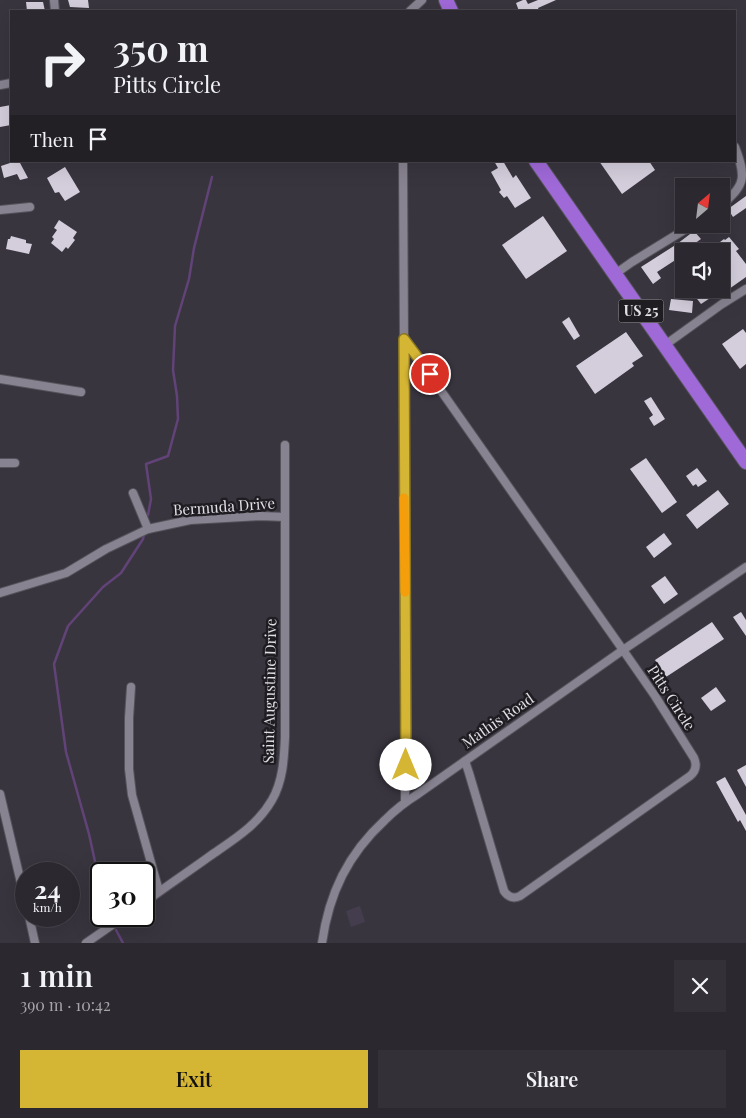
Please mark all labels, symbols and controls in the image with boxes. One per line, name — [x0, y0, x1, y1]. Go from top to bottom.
text: 350 m — [113, 24, 209, 71]
icon: right — [30, 30, 95, 95]
text: Pitts Circle — [113, 69, 221, 99]
icon: arrive — [84, 125, 112, 153]
text: Then — [30, 126, 74, 152]
north arrow — [675, 178, 730, 232]
map controls — [675, 178, 730, 298]
button: sound — [675, 243, 730, 298]
road number: US 25 — [618, 300, 664, 322]
pin — [409, 353, 451, 395]
icon: arrive — [416, 360, 444, 388]
street label: Bermuda Drive — [172, 492, 276, 520]
street label: Saint Augustine Drive — [258, 618, 280, 764]
street label: Pitts Circle — [643, 661, 700, 734]
street label: Mathis Road — [457, 688, 538, 752]
position arrow — [379, 738, 431, 790]
speed limit sign: 30 — [90, 862, 155, 927]
text: 24 — [34, 872, 61, 905]
text: km/h — [33, 899, 62, 915]
text: 1 min — [20, 955, 93, 995]
button: close — [674, 960, 726, 1012]
text: 390 m · 10:42 — [20, 994, 111, 1015]
button: Exit — [20, 1050, 368, 1108]
button: Share — [378, 1050, 726, 1108]

